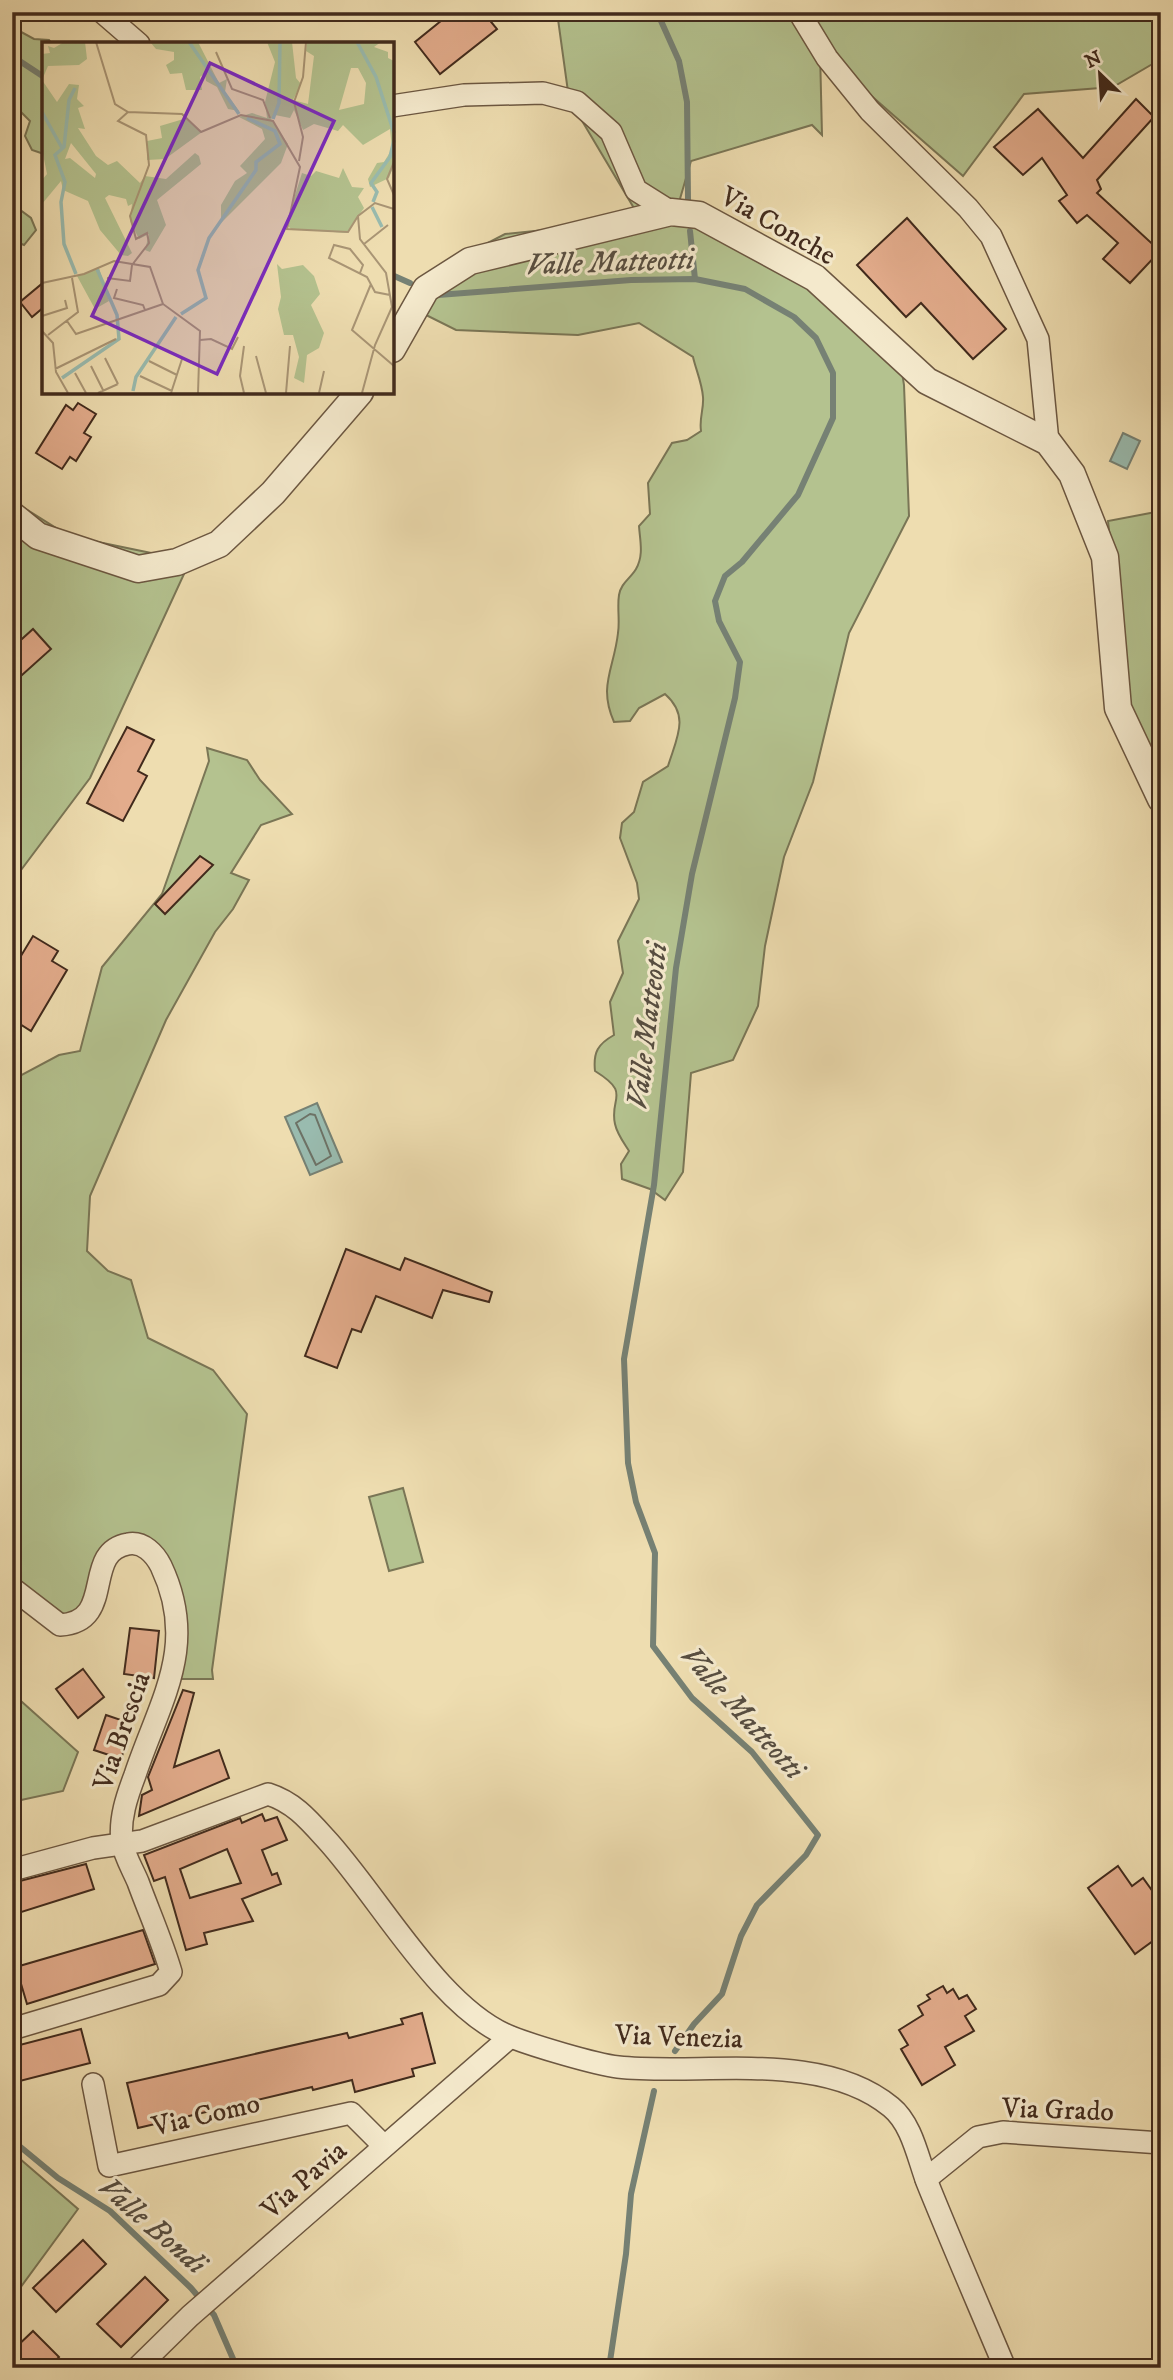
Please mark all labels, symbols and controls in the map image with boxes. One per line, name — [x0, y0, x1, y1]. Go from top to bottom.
north arrow — [1064, 38, 1134, 108]
inset map — [42, 42, 394, 394]
text: N — [1082, 46, 1106, 74]
street label: Via Conche — [713, 178, 842, 273]
water label: Valle Matteotti — [525, 242, 697, 284]
water label: Valle Matteotti — [619, 938, 677, 1112]
water label: Valle Matteotti — [672, 1638, 813, 1789]
street label: Via Brescia — [85, 1667, 159, 1796]
street label: Via Venezia — [613, 2017, 744, 2057]
street label: Via Como — [148, 2086, 263, 2145]
street label: Via Grado — [1000, 2091, 1115, 2129]
street label: Via Pavia — [253, 2133, 354, 2227]
water label: Valle Bondi — [90, 2169, 215, 2284]

